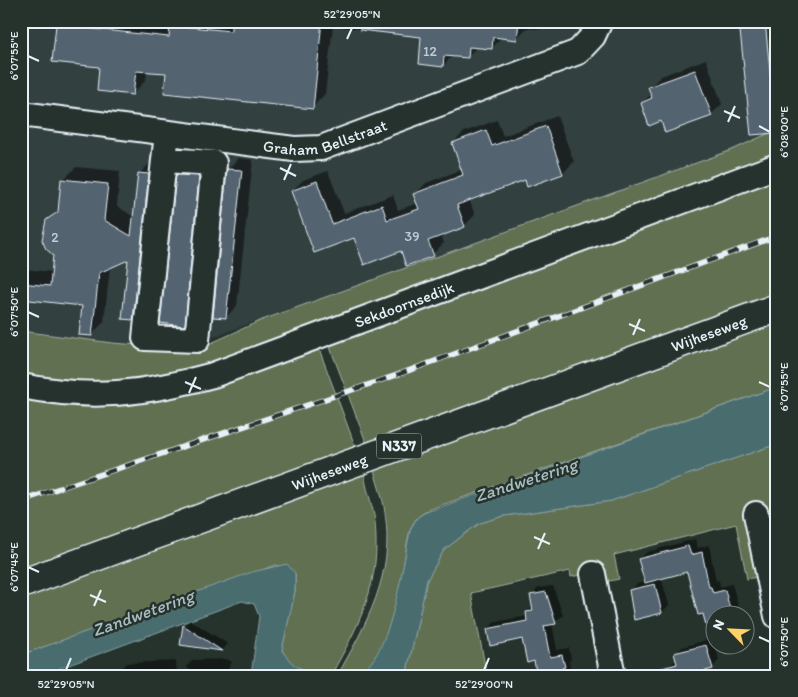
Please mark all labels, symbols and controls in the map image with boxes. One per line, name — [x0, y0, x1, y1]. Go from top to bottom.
text: 52°29'05"N — [323, 7, 381, 21]
text: 6°07'55"E — [7, 31, 21, 81]
house number: 12 — [423, 43, 438, 60]
text: 6°08'00"E — [777, 106, 791, 158]
street label: Graham Bellstraat — [262, 115, 389, 159]
house number: 39 — [405, 228, 419, 245]
house number: 2 — [51, 229, 59, 246]
street label: Sekdoornsedijk — [352, 277, 456, 331]
text: 6°07'50"E — [7, 287, 21, 337]
street label: Wijheseweg — [668, 310, 750, 355]
text: 6°07'55"E — [777, 362, 791, 412]
road number: N337 — [376, 434, 422, 458]
street label: Wijheseweg — [289, 449, 370, 494]
water label: Zandwetering — [472, 452, 583, 507]
text: 6°07'45"E — [7, 542, 21, 592]
water label: Zandwetering — [89, 584, 199, 642]
north arrow — [706, 604, 756, 654]
text: N — [709, 617, 728, 633]
text: 6°07'50"E — [777, 617, 791, 667]
text: 52°29'05"N — [37, 677, 95, 691]
text: 52°29'00"N — [455, 677, 513, 691]

